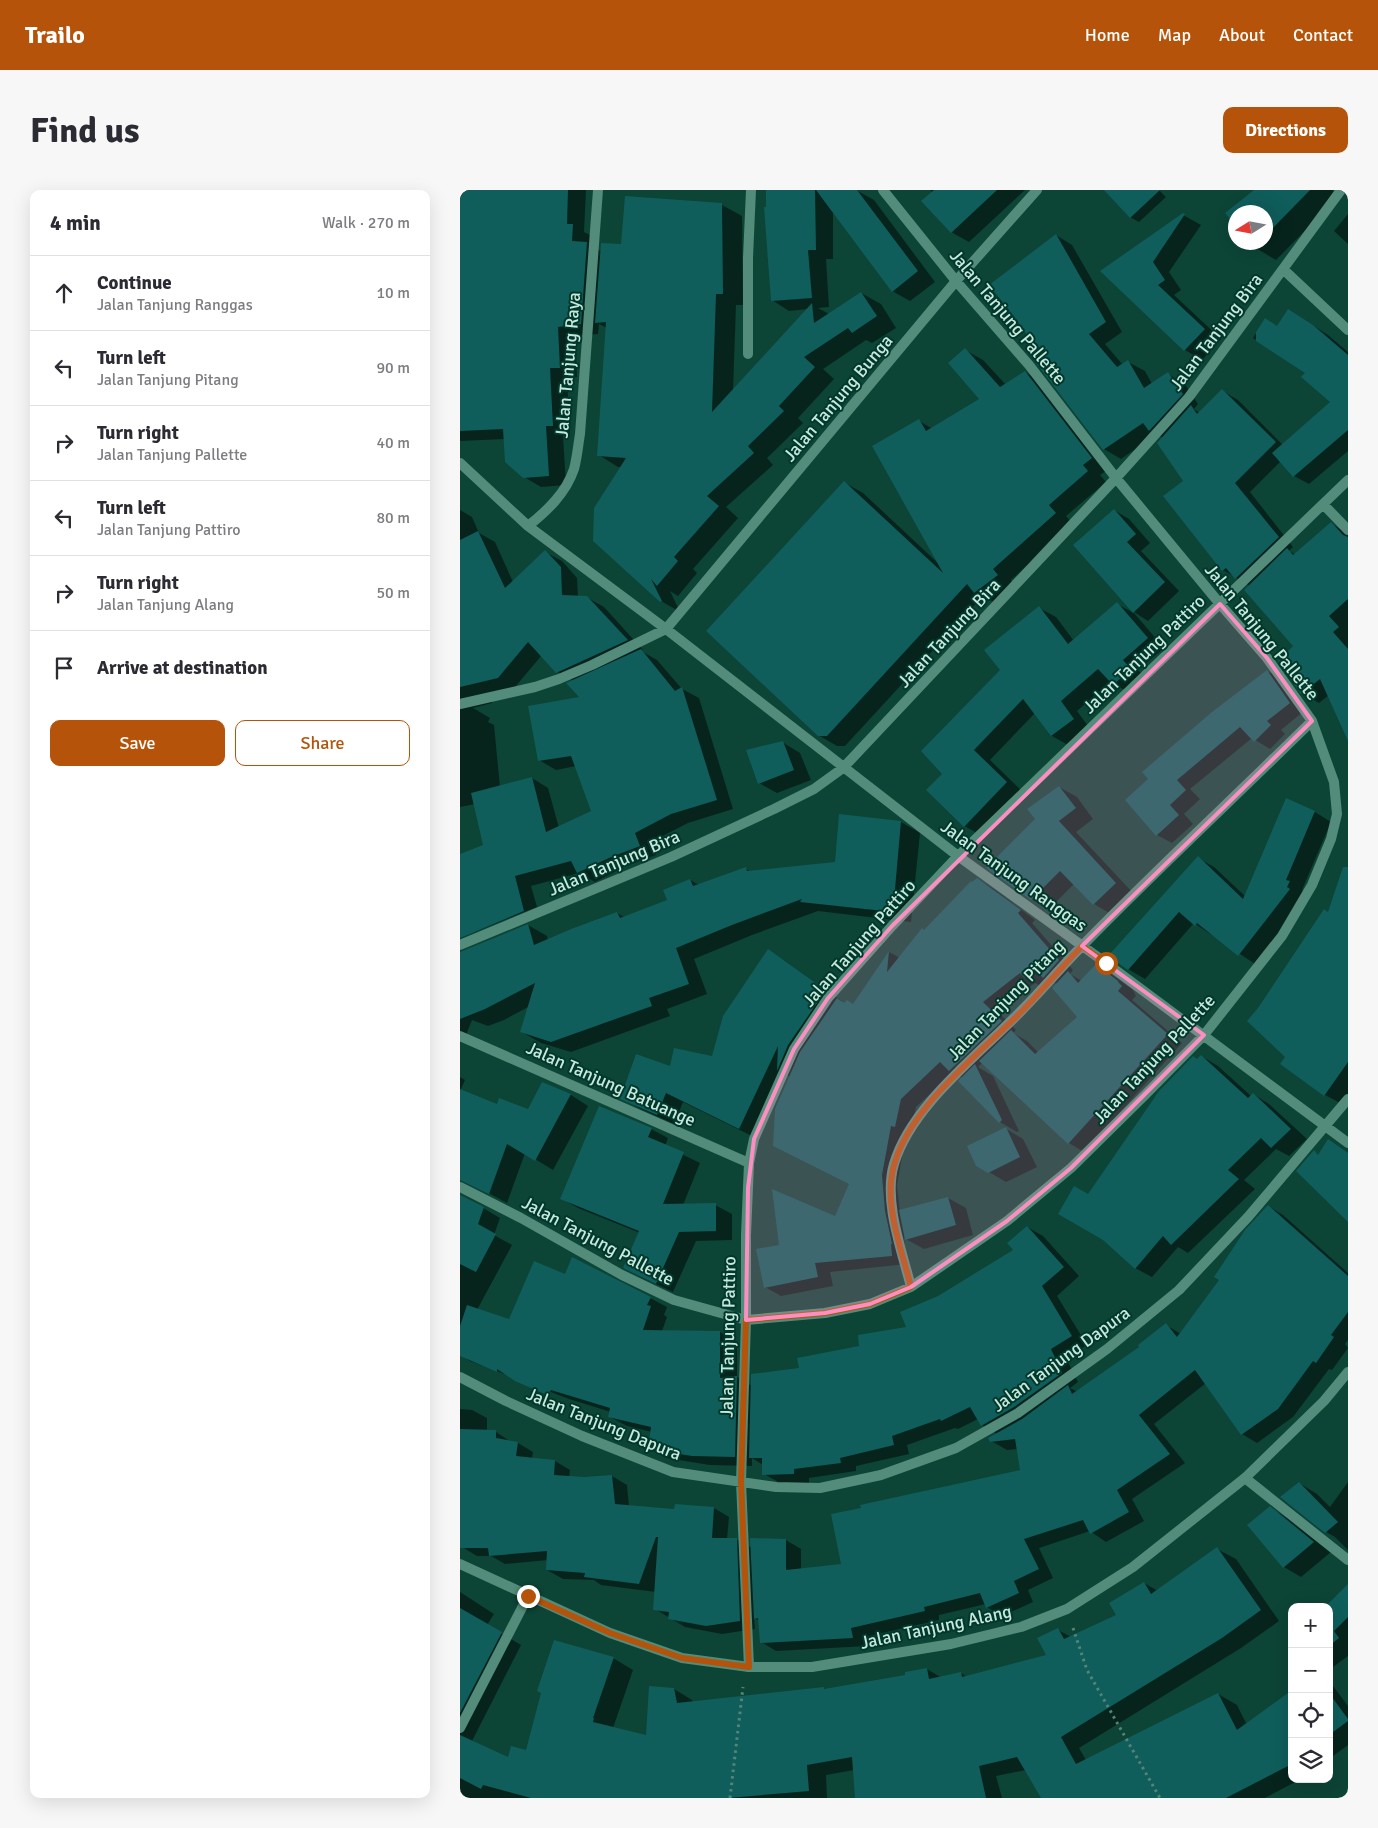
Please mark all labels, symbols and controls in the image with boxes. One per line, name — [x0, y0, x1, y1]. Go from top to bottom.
text: Trailo — [25, 20, 85, 50]
text: Home — [1085, 24, 1130, 46]
text: Map — [1158, 24, 1191, 46]
text: About — [1219, 24, 1265, 46]
text: Contact — [1293, 24, 1353, 46]
button: Directions — [1223, 107, 1348, 153]
text: Find us — [30, 109, 140, 152]
north arrow — [1228, 205, 1273, 250]
text: 4 min — [50, 210, 101, 236]
text: Walk · 270 m — [322, 213, 410, 233]
street label: Jalan Tanjung Pallette — [945, 245, 1071, 389]
street label: Jalan Tanjung Bira — [1165, 269, 1267, 395]
text: Continue — [97, 271, 172, 295]
icon: ahead — [50, 279, 78, 307]
text: 10 m — [376, 283, 410, 303]
street label: Jalan Tanjung Raya — [551, 291, 585, 439]
text: Jalan Tanjung Ranggas — [97, 295, 253, 315]
street label: Jalan Tanjung Bunga — [779, 330, 897, 466]
text: Turn left — [97, 346, 166, 370]
icon: left — [50, 354, 78, 382]
text: 90 m — [376, 358, 410, 378]
text: Jalan Tanjung Pitang — [97, 370, 239, 390]
text: Turn right — [97, 421, 179, 445]
icon: right — [50, 429, 78, 457]
text: 40 m — [376, 433, 410, 453]
text: Jalan Tanjung Pallette — [97, 445, 247, 465]
text: Turn left — [97, 496, 166, 520]
icon: left — [50, 504, 78, 532]
text: 80 m — [376, 508, 410, 528]
text: Jalan Tanjung Pattiro — [97, 520, 241, 540]
street label: Jalan Tanjung Pallette — [1200, 559, 1324, 705]
text: Turn right — [97, 571, 179, 595]
street label: Jalan Tanjung Bira — [893, 574, 1005, 692]
icon: right — [50, 579, 78, 607]
text: 50 m — [376, 583, 410, 603]
street label: Jalan Tanjung Pattiro — [1078, 590, 1210, 718]
text: Jalan Tanjung Alang — [97, 595, 234, 615]
icon: arrive — [50, 654, 78, 682]
text: Arrive at destination — [97, 656, 268, 680]
button: Save — [50, 720, 225, 766]
button: Share — [235, 720, 410, 766]
street label: Jalan Tanjung Ranggas — [937, 816, 1091, 936]
street label: Jalan Tanjung Bira — [545, 825, 683, 901]
street label: Jalan Tanjung Pattiro — [798, 875, 920, 1011]
street label: Jalan Tanjung Pitang — [943, 935, 1069, 1065]
route start — [1095, 952, 1118, 975]
street label: Jalan Tanjung Pallette — [1088, 990, 1220, 1128]
street label: Jalan Tanjung Batuange — [523, 1037, 699, 1131]
street label: Jalan Tanjung Pallette — [518, 1192, 678, 1290]
street label: Jalan Tanjung Pattiro — [716, 1256, 740, 1418]
street label: Jalan Tanjung Dapura — [988, 1302, 1134, 1416]
street label: Jalan Tanjung Dapura — [523, 1383, 685, 1465]
route end — [517, 1585, 540, 1608]
street label: Jalan Tanjung Alang — [858, 1600, 1014, 1654]
map controls — [1288, 1603, 1333, 1783]
button: + — [1288, 1603, 1333, 1648]
button: − — [1288, 1648, 1333, 1693]
button: locate — [1288, 1693, 1333, 1738]
button: layers — [1288, 1738, 1333, 1783]

